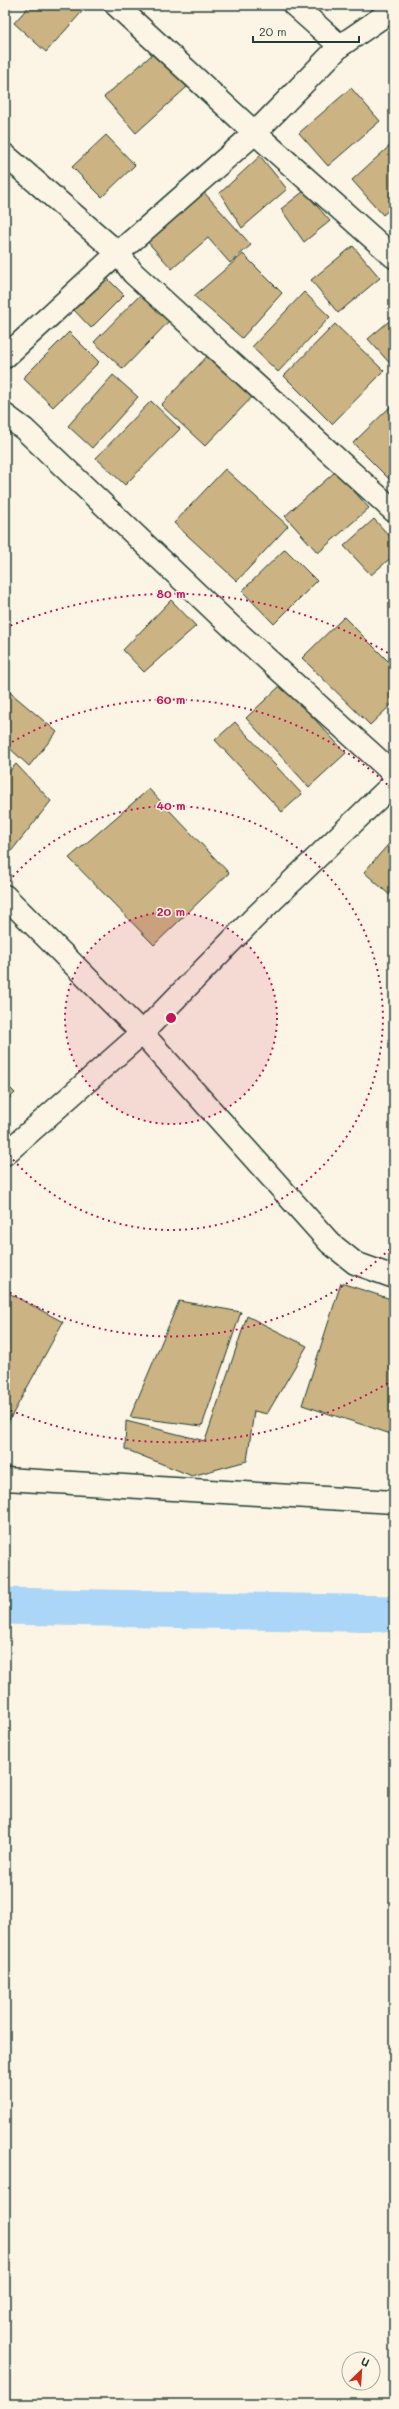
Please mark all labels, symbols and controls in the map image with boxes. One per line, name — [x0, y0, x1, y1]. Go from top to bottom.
scale bar — [253, 18, 359, 44]
text: 20 m — [259, 23, 287, 39]
text: 80 m — [156, 585, 186, 601]
text: 60 m — [157, 691, 185, 707]
text: 40 m — [156, 797, 186, 813]
text: 20 m — [157, 903, 185, 919]
centre of rings — [164, 1011, 178, 1025]
north arrow — [341, 2351, 381, 2391]
text: U — [359, 2353, 372, 2370]

